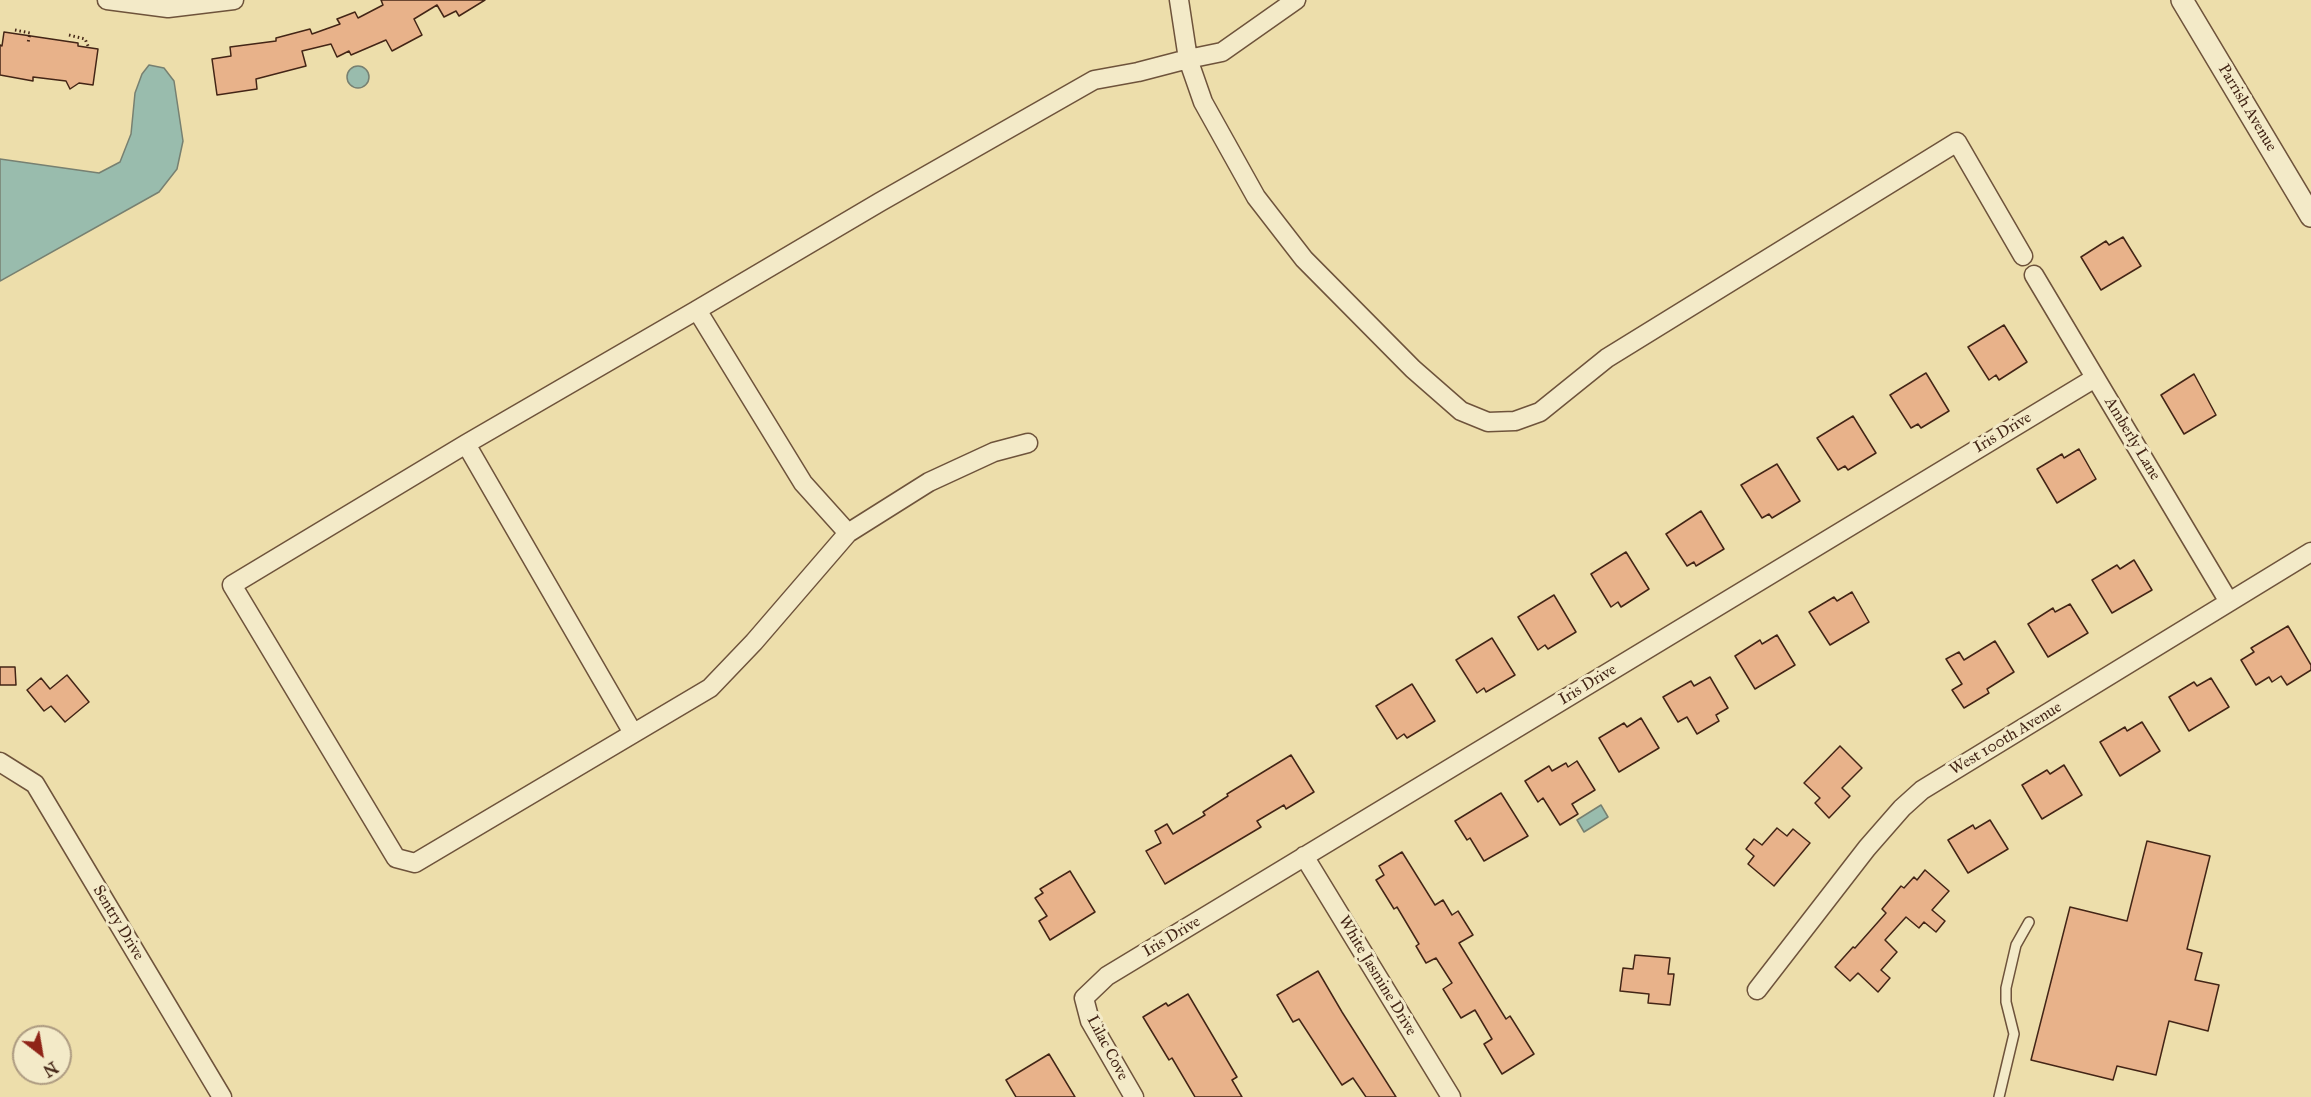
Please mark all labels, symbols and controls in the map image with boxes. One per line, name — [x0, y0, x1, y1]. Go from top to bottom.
street label: Parrish Avenue — [2213, 61, 2281, 155]
street label: Amberly Lane — [2100, 394, 2164, 484]
street label: Iris Drive — [1971, 408, 2035, 458]
street label: Iris Drive — [1556, 660, 1620, 710]
street label: West 100th Avenue — [1947, 698, 2065, 780]
street label: Sentry Drive — [88, 882, 148, 964]
street label: Iris Drive — [1140, 912, 1204, 962]
street label: White Jasmine Drive — [1334, 913, 1420, 1039]
street label: Lilac Cove — [1082, 1012, 1132, 1084]
north arrow — [12, 1025, 72, 1085]
text: N — [40, 1057, 61, 1081]

